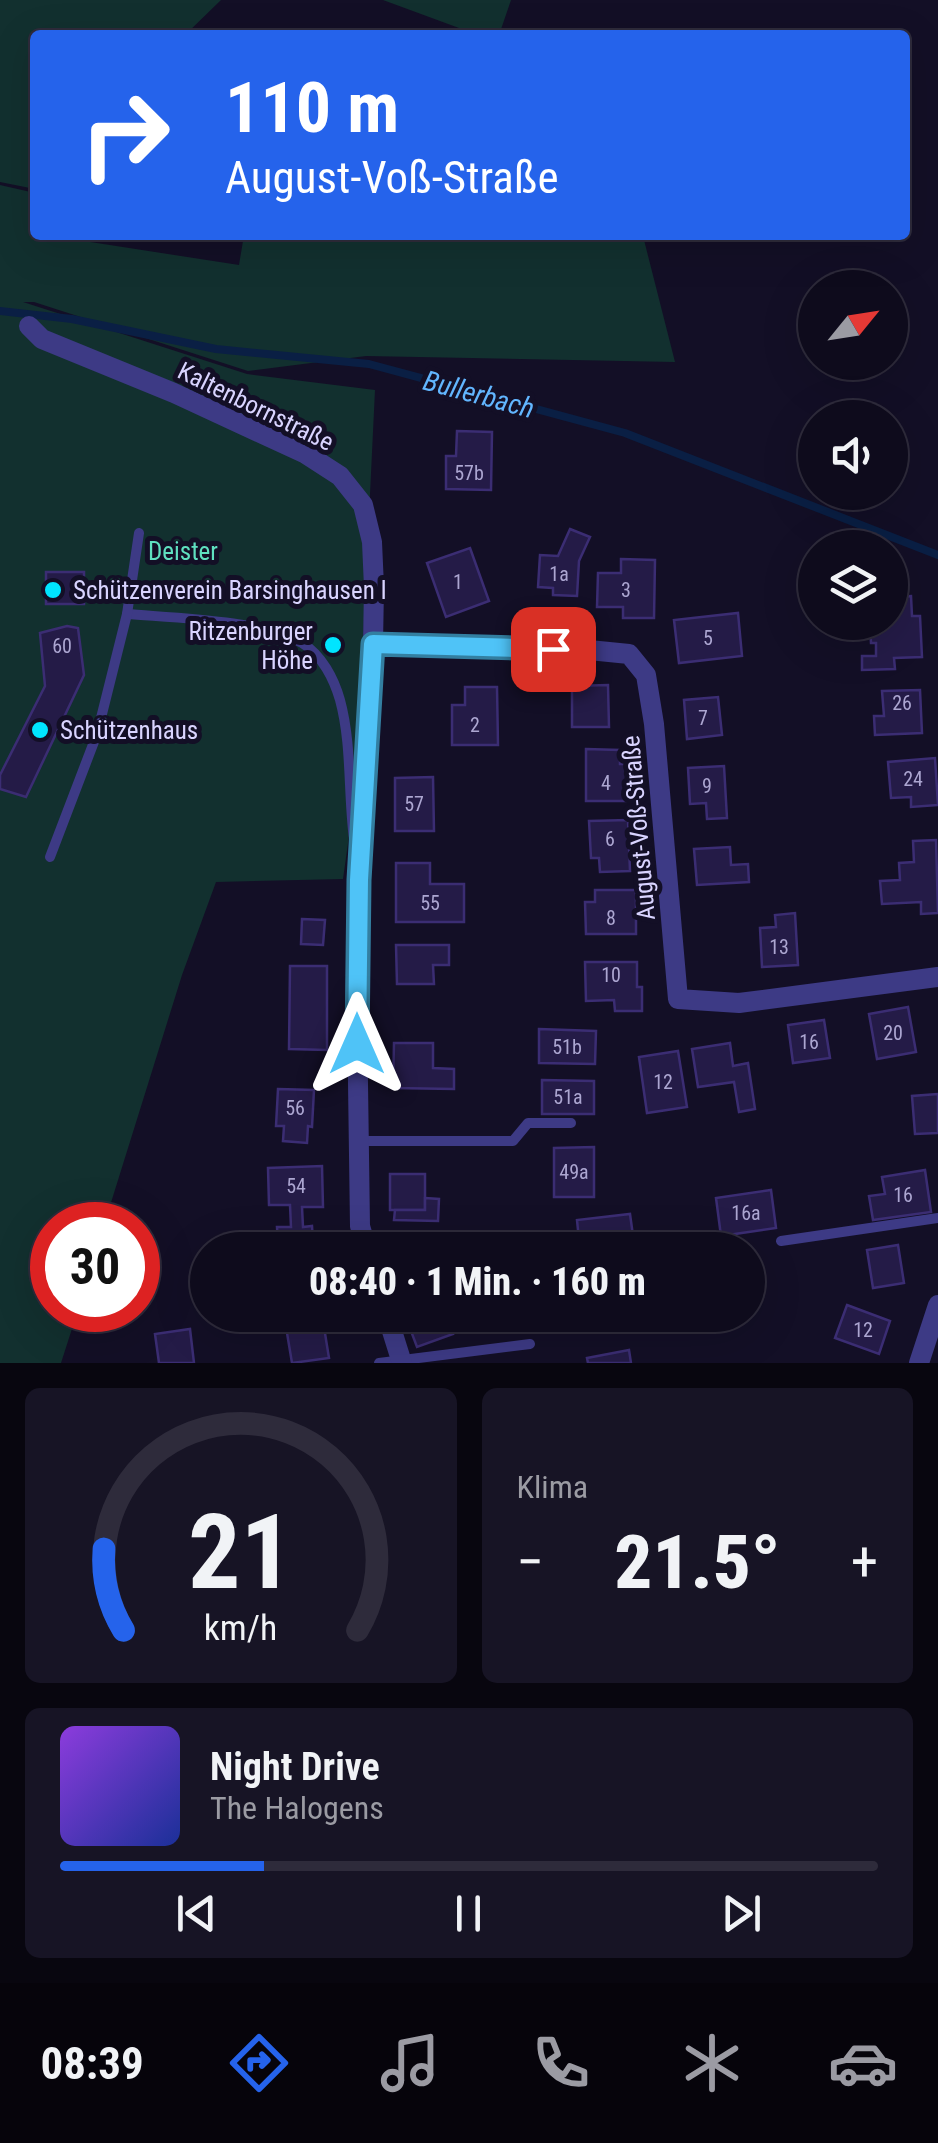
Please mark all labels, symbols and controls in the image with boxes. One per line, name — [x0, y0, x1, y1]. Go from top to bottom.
text: 110 m — [225, 67, 399, 149]
icon: right — [60, 70, 190, 200]
text: August-Voß-Straße — [225, 151, 558, 204]
north arrow — [798, 270, 908, 380]
map controls — [798, 270, 908, 640]
street label: Kaltenbornstraße — [173, 356, 338, 457]
water label: Bullerbach — [420, 364, 538, 425]
button: sound — [798, 400, 908, 510]
house number: 57b — [454, 461, 484, 485]
button: layers — [798, 530, 908, 640]
park label: Deister — [148, 537, 218, 566]
house number: 1a — [549, 562, 569, 586]
house number: 1 — [453, 570, 463, 594]
place label: Schützenverein Barsinghausen I — [73, 576, 387, 605]
house number: 3 — [621, 578, 631, 602]
marker: Schützenverein Barsinghausen I — [42, 579, 64, 601]
pin — [511, 607, 596, 692]
place label: Ritzenburger Höhe — [189, 617, 313, 675]
icon: arrive — [526, 622, 581, 677]
house number: 5 — [703, 626, 713, 650]
house number: 60 — [52, 634, 72, 658]
marker: Ritzenburger Höhe — [322, 634, 344, 656]
house number: 26 — [892, 691, 912, 715]
house number: 7 — [698, 706, 708, 730]
house number: 2 — [470, 713, 480, 737]
place label: Schützenhaus — [60, 716, 198, 745]
marker: Schützenhaus — [29, 719, 51, 741]
street label: August-Voß-Straße — [616, 734, 661, 922]
house number: 24 — [903, 767, 923, 791]
house number: 4 — [601, 771, 611, 795]
house number: 9 — [702, 774, 712, 798]
house number: 57 — [404, 792, 424, 816]
house number: 6 — [605, 827, 615, 851]
house number: 55 — [420, 891, 440, 915]
house number: 8 — [606, 906, 616, 930]
house number: 13 — [769, 935, 789, 959]
house number: 10 — [601, 963, 621, 987]
position arrow — [305, 992, 409, 1096]
house number: 20 — [883, 1021, 903, 1045]
house number: 16 — [799, 1030, 819, 1054]
house number: 51b — [552, 1035, 582, 1059]
house number: 12 — [653, 1070, 673, 1094]
house number: 51a — [553, 1085, 583, 1109]
house number: 56 — [285, 1096, 305, 1120]
house number: 49a — [559, 1160, 589, 1184]
house number: 54 — [286, 1174, 306, 1198]
house number: 16 — [893, 1183, 913, 1207]
house number: 16a — [731, 1201, 761, 1225]
speed limit sign: 30 — [30, 1202, 160, 1332]
text: 08:40 · 1 Min. · 160 m — [309, 1260, 646, 1304]
house number: 12 — [853, 1318, 873, 1342]
text: Klima — [517, 1468, 588, 1506]
text: 21 — [188, 1492, 293, 1613]
text: 21.5° — [614, 1518, 780, 1606]
text: − — [517, 1530, 544, 1594]
text: + — [851, 1530, 878, 1594]
text: km/h — [204, 1607, 278, 1649]
text: Night Drive — [210, 1745, 380, 1789]
text: The Halogens — [210, 1789, 384, 1827]
icon: previous — [169, 1886, 224, 1941]
icon: pause — [441, 1886, 496, 1941]
icon: next — [714, 1886, 769, 1941]
icon: directions — [224, 2028, 294, 2098]
icon: music — [375, 2028, 445, 2098]
icon: phone — [526, 2028, 596, 2098]
icon: climate — [677, 2028, 747, 2098]
icon: car — [828, 2028, 898, 2098]
text: 08:39 — [40, 2037, 144, 2090]

